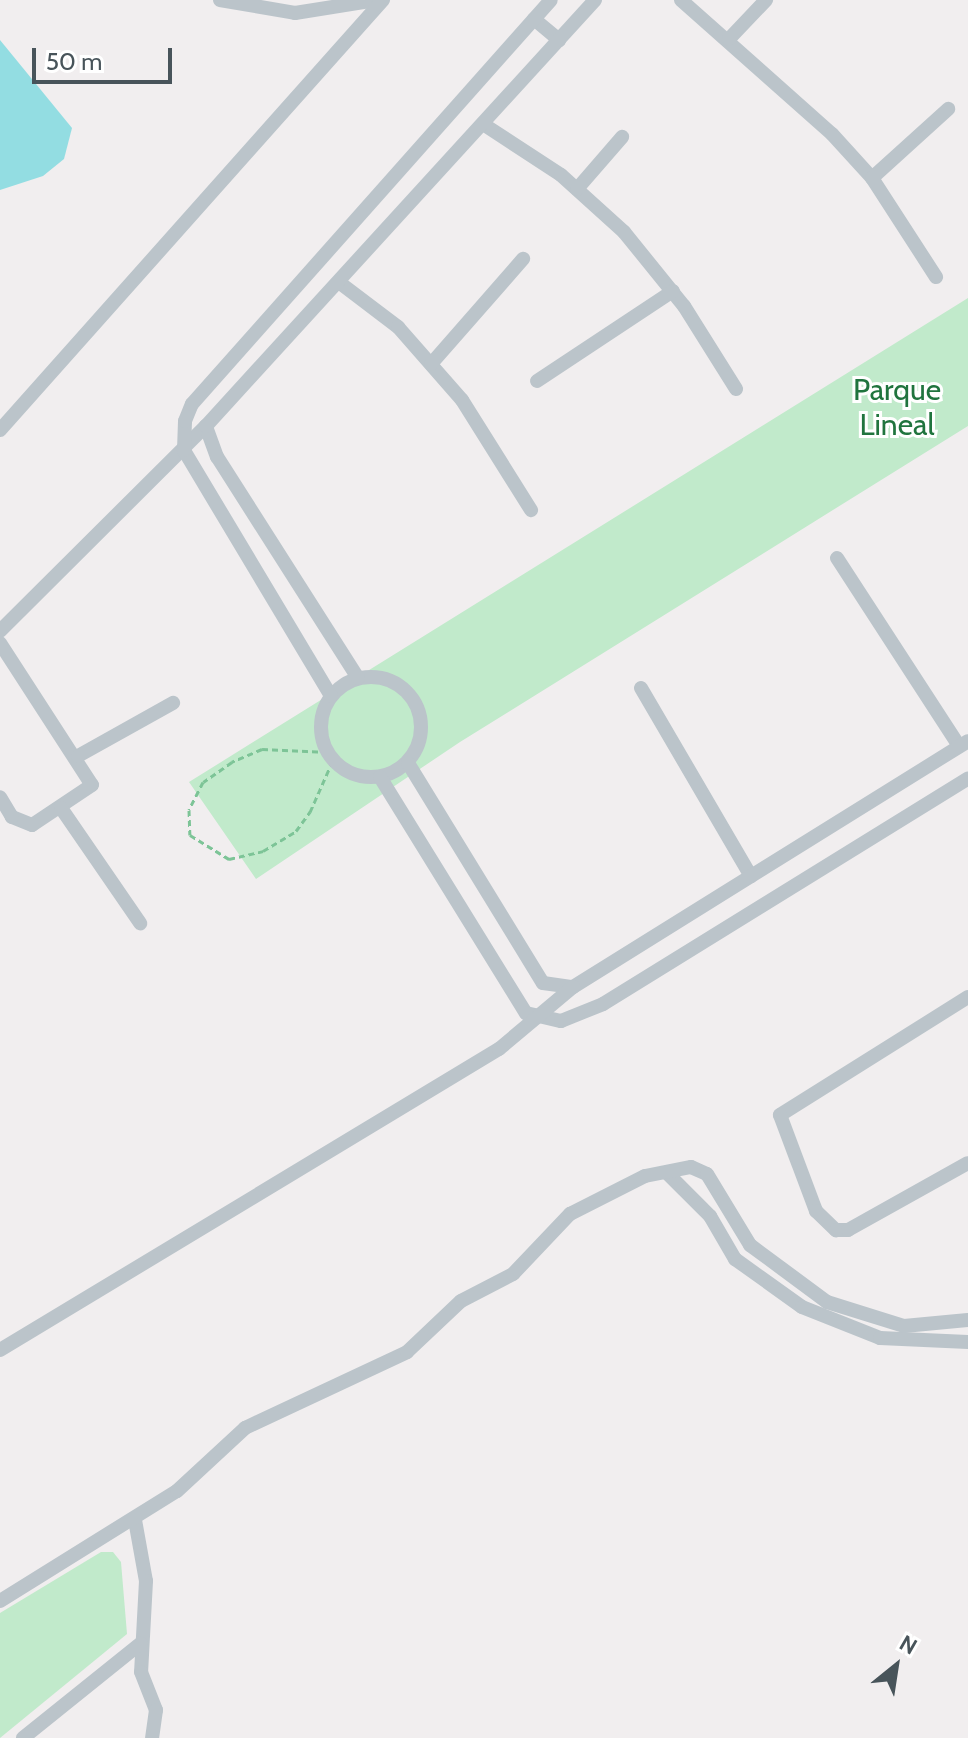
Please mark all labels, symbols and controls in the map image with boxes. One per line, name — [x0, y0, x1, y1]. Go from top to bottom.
scale bar — [36, 32, 176, 82]
text: 50 m — [46, 47, 102, 76]
park label: Parque Lineal — [853, 372, 941, 442]
north arrow — [856, 1626, 936, 1706]
text: N — [895, 1629, 922, 1660]

